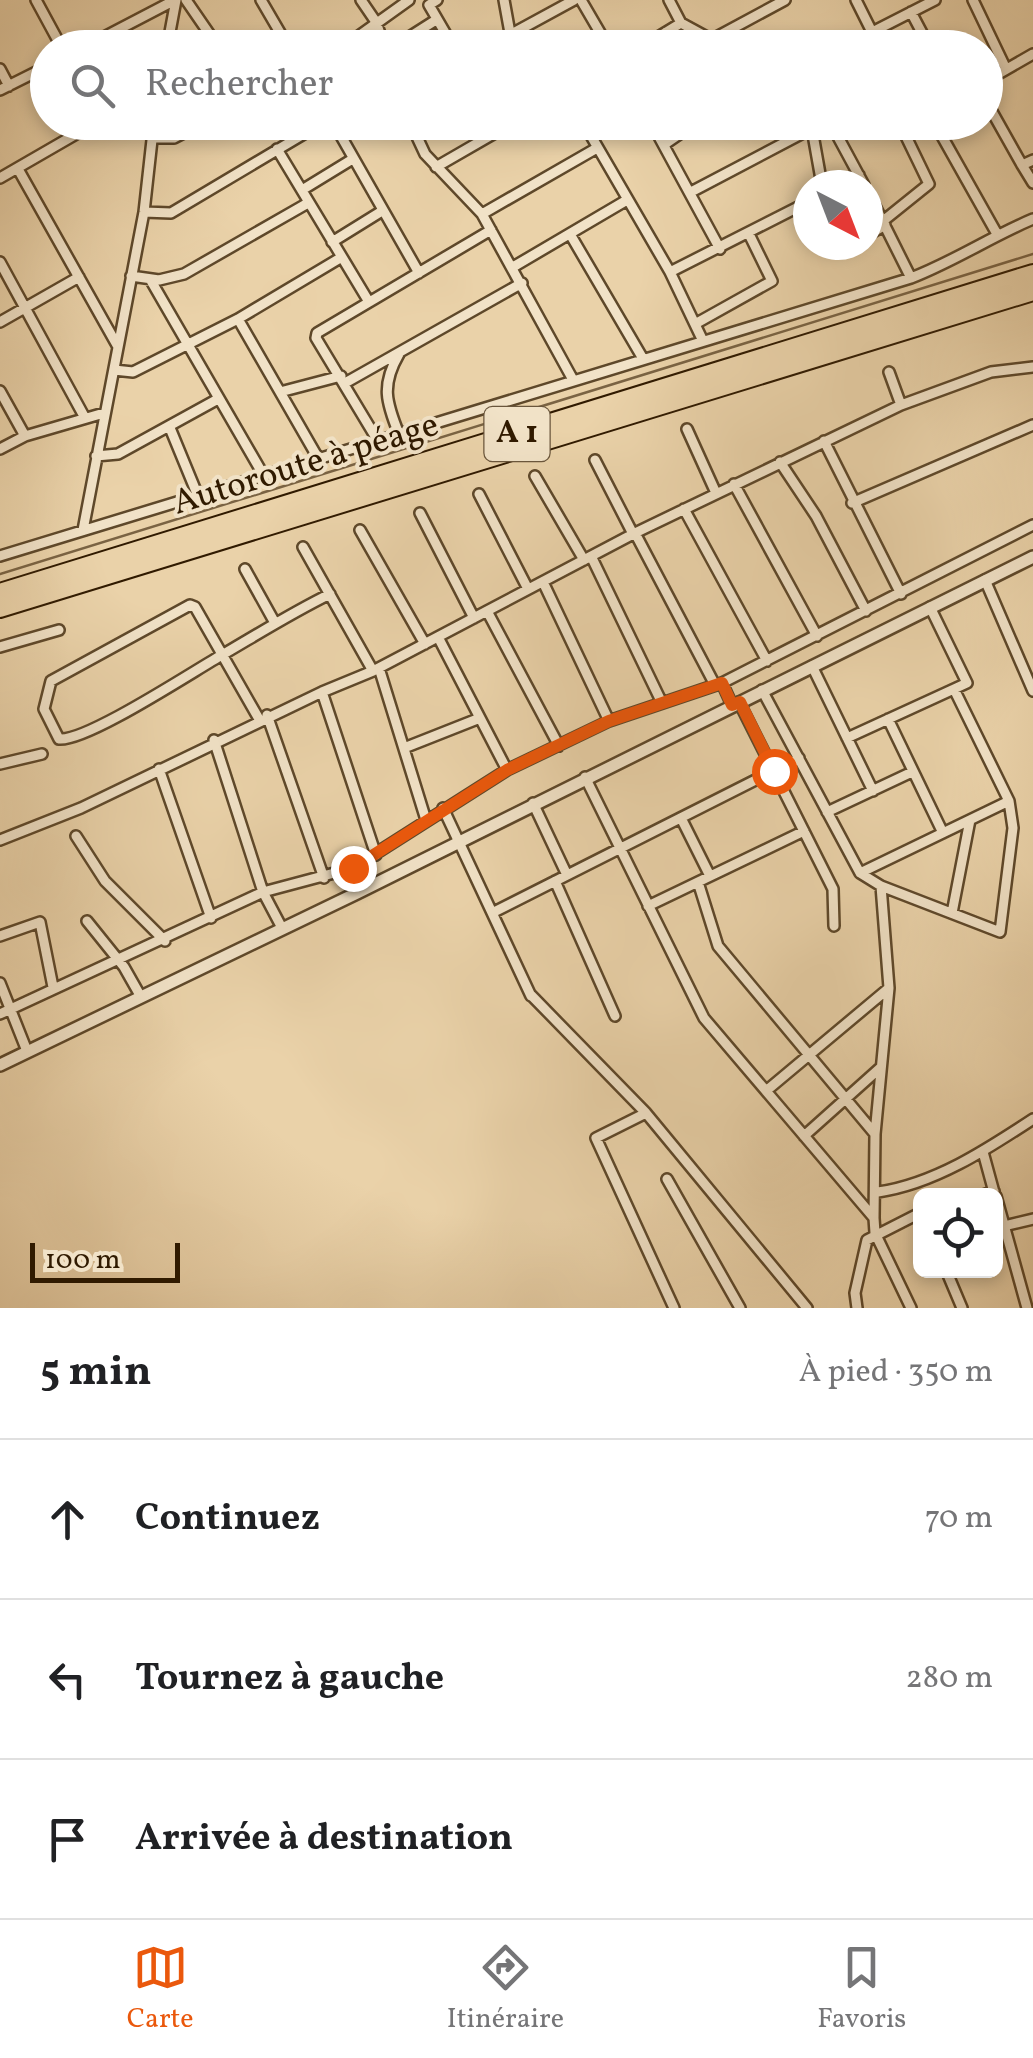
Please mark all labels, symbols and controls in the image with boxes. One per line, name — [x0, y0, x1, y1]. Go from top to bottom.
search box — [30, 30, 1003, 140]
icon: search — [65, 58, 120, 113]
text: Rechercher — [145, 59, 333, 112]
north arrow — [793, 170, 883, 260]
street label: Autoroute à péage — [167, 402, 445, 528]
road number: A 1 — [484, 407, 550, 461]
route start — [752, 749, 798, 795]
route end — [331, 846, 377, 892]
map controls — [913, 1188, 1003, 1278]
button: locate — [913, 1188, 1003, 1278]
scale bar — [30, 1238, 180, 1282]
text: 100 m — [45, 1241, 120, 1280]
text: 5 min — [40, 1344, 152, 1403]
text: À pied · 350 m — [799, 1351, 993, 1395]
icon: ahead — [40, 1492, 95, 1547]
text: Continuez — [135, 1493, 320, 1546]
text: 70 m — [925, 1497, 993, 1541]
icon: left — [40, 1652, 95, 1707]
text: Tournez à gauche — [135, 1653, 444, 1706]
text: 280 m — [906, 1657, 993, 1701]
icon: arrive — [40, 1812, 95, 1867]
text: Arrivée à destination — [135, 1813, 513, 1866]
tab: Carte — [127, 1940, 193, 2039]
tab: Itinéraire — [447, 1940, 564, 2039]
tab: Favoris — [817, 1940, 906, 2039]

